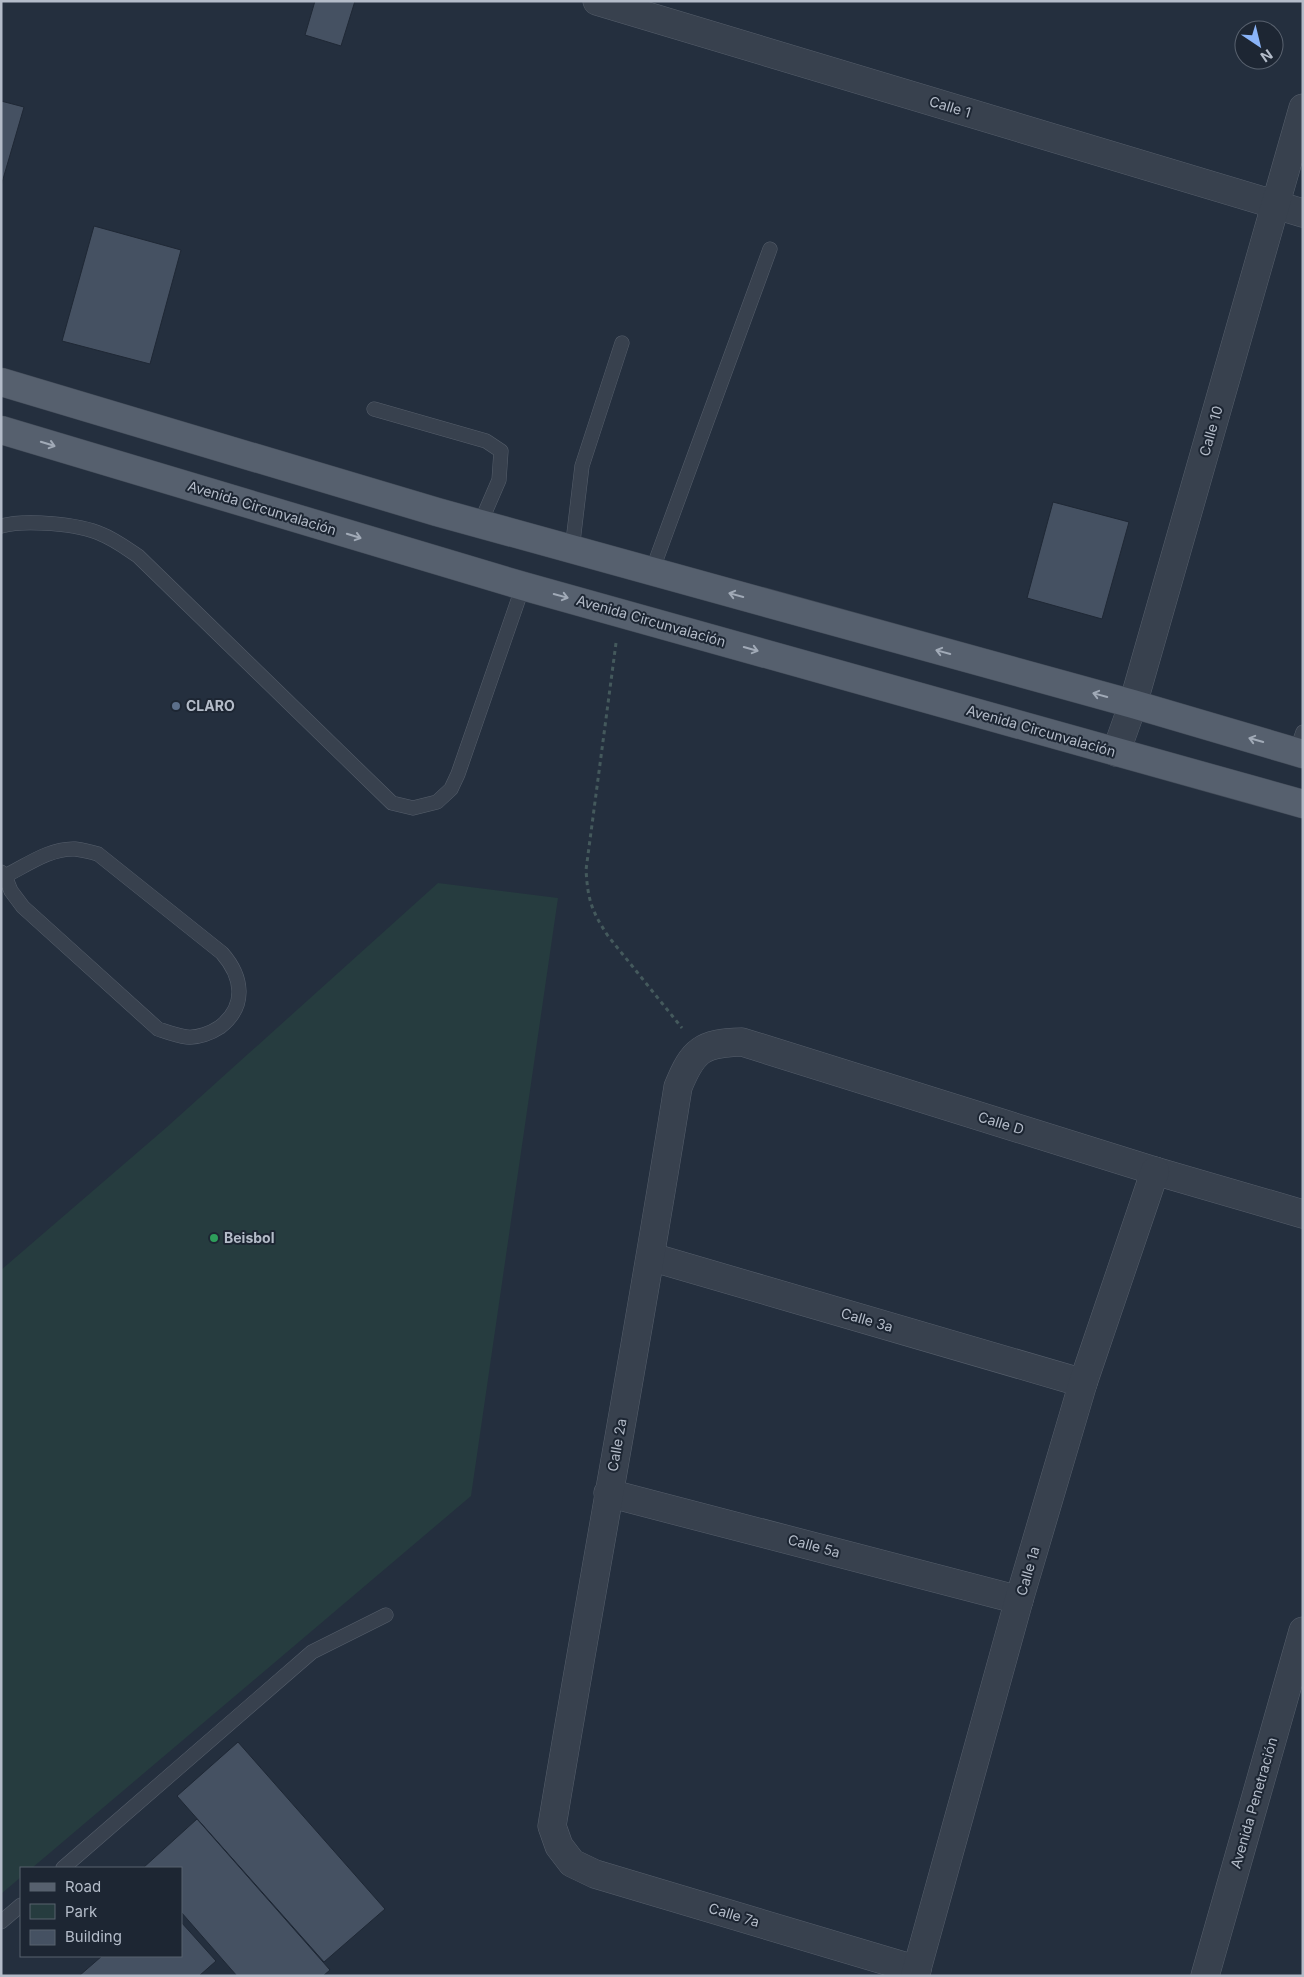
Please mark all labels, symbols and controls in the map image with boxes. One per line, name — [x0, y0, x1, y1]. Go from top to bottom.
north arrow — [1234, 20, 1284, 70]
text: N — [1257, 46, 1276, 66]
street label: Calle 1 — [927, 92, 973, 121]
street label: Calle 10 — [1195, 404, 1226, 458]
one-way arrow — [40, 439, 56, 449]
street label: Avenida Circunvalación — [186, 477, 338, 538]
one-way arrow — [346, 531, 362, 541]
one-way arrow — [728, 589, 744, 599]
street label: Avenida Circunvalación — [575, 591, 728, 650]
one-way arrow — [552, 592, 568, 602]
one-way arrow — [743, 645, 759, 655]
one-way arrow — [936, 647, 952, 656]
one-way arrow — [1092, 690, 1108, 700]
place label: CLARO — [186, 697, 235, 714]
marker: CLARO — [170, 700, 182, 712]
street label: Avenida Circunvalación — [965, 701, 1118, 760]
one-way arrow — [1248, 735, 1264, 745]
street label: Calle D — [976, 1108, 1026, 1138]
place label: Beisbol — [224, 1229, 274, 1246]
marker: Beisbol — [208, 1232, 220, 1244]
street label: Calle 3a — [839, 1304, 895, 1335]
street label: Calle 2a — [604, 1417, 630, 1473]
street label: Calle 5a — [786, 1530, 842, 1561]
street label: Calle 1a — [1012, 1544, 1043, 1597]
street label: Avenida Penetración — [1227, 1735, 1280, 1870]
legend — [20, 1867, 182, 1957]
text: Road — [65, 1877, 101, 1896]
street label: Calle 7a — [707, 1899, 762, 1930]
text: Park — [65, 1902, 98, 1921]
text: Building — [65, 1927, 122, 1946]

